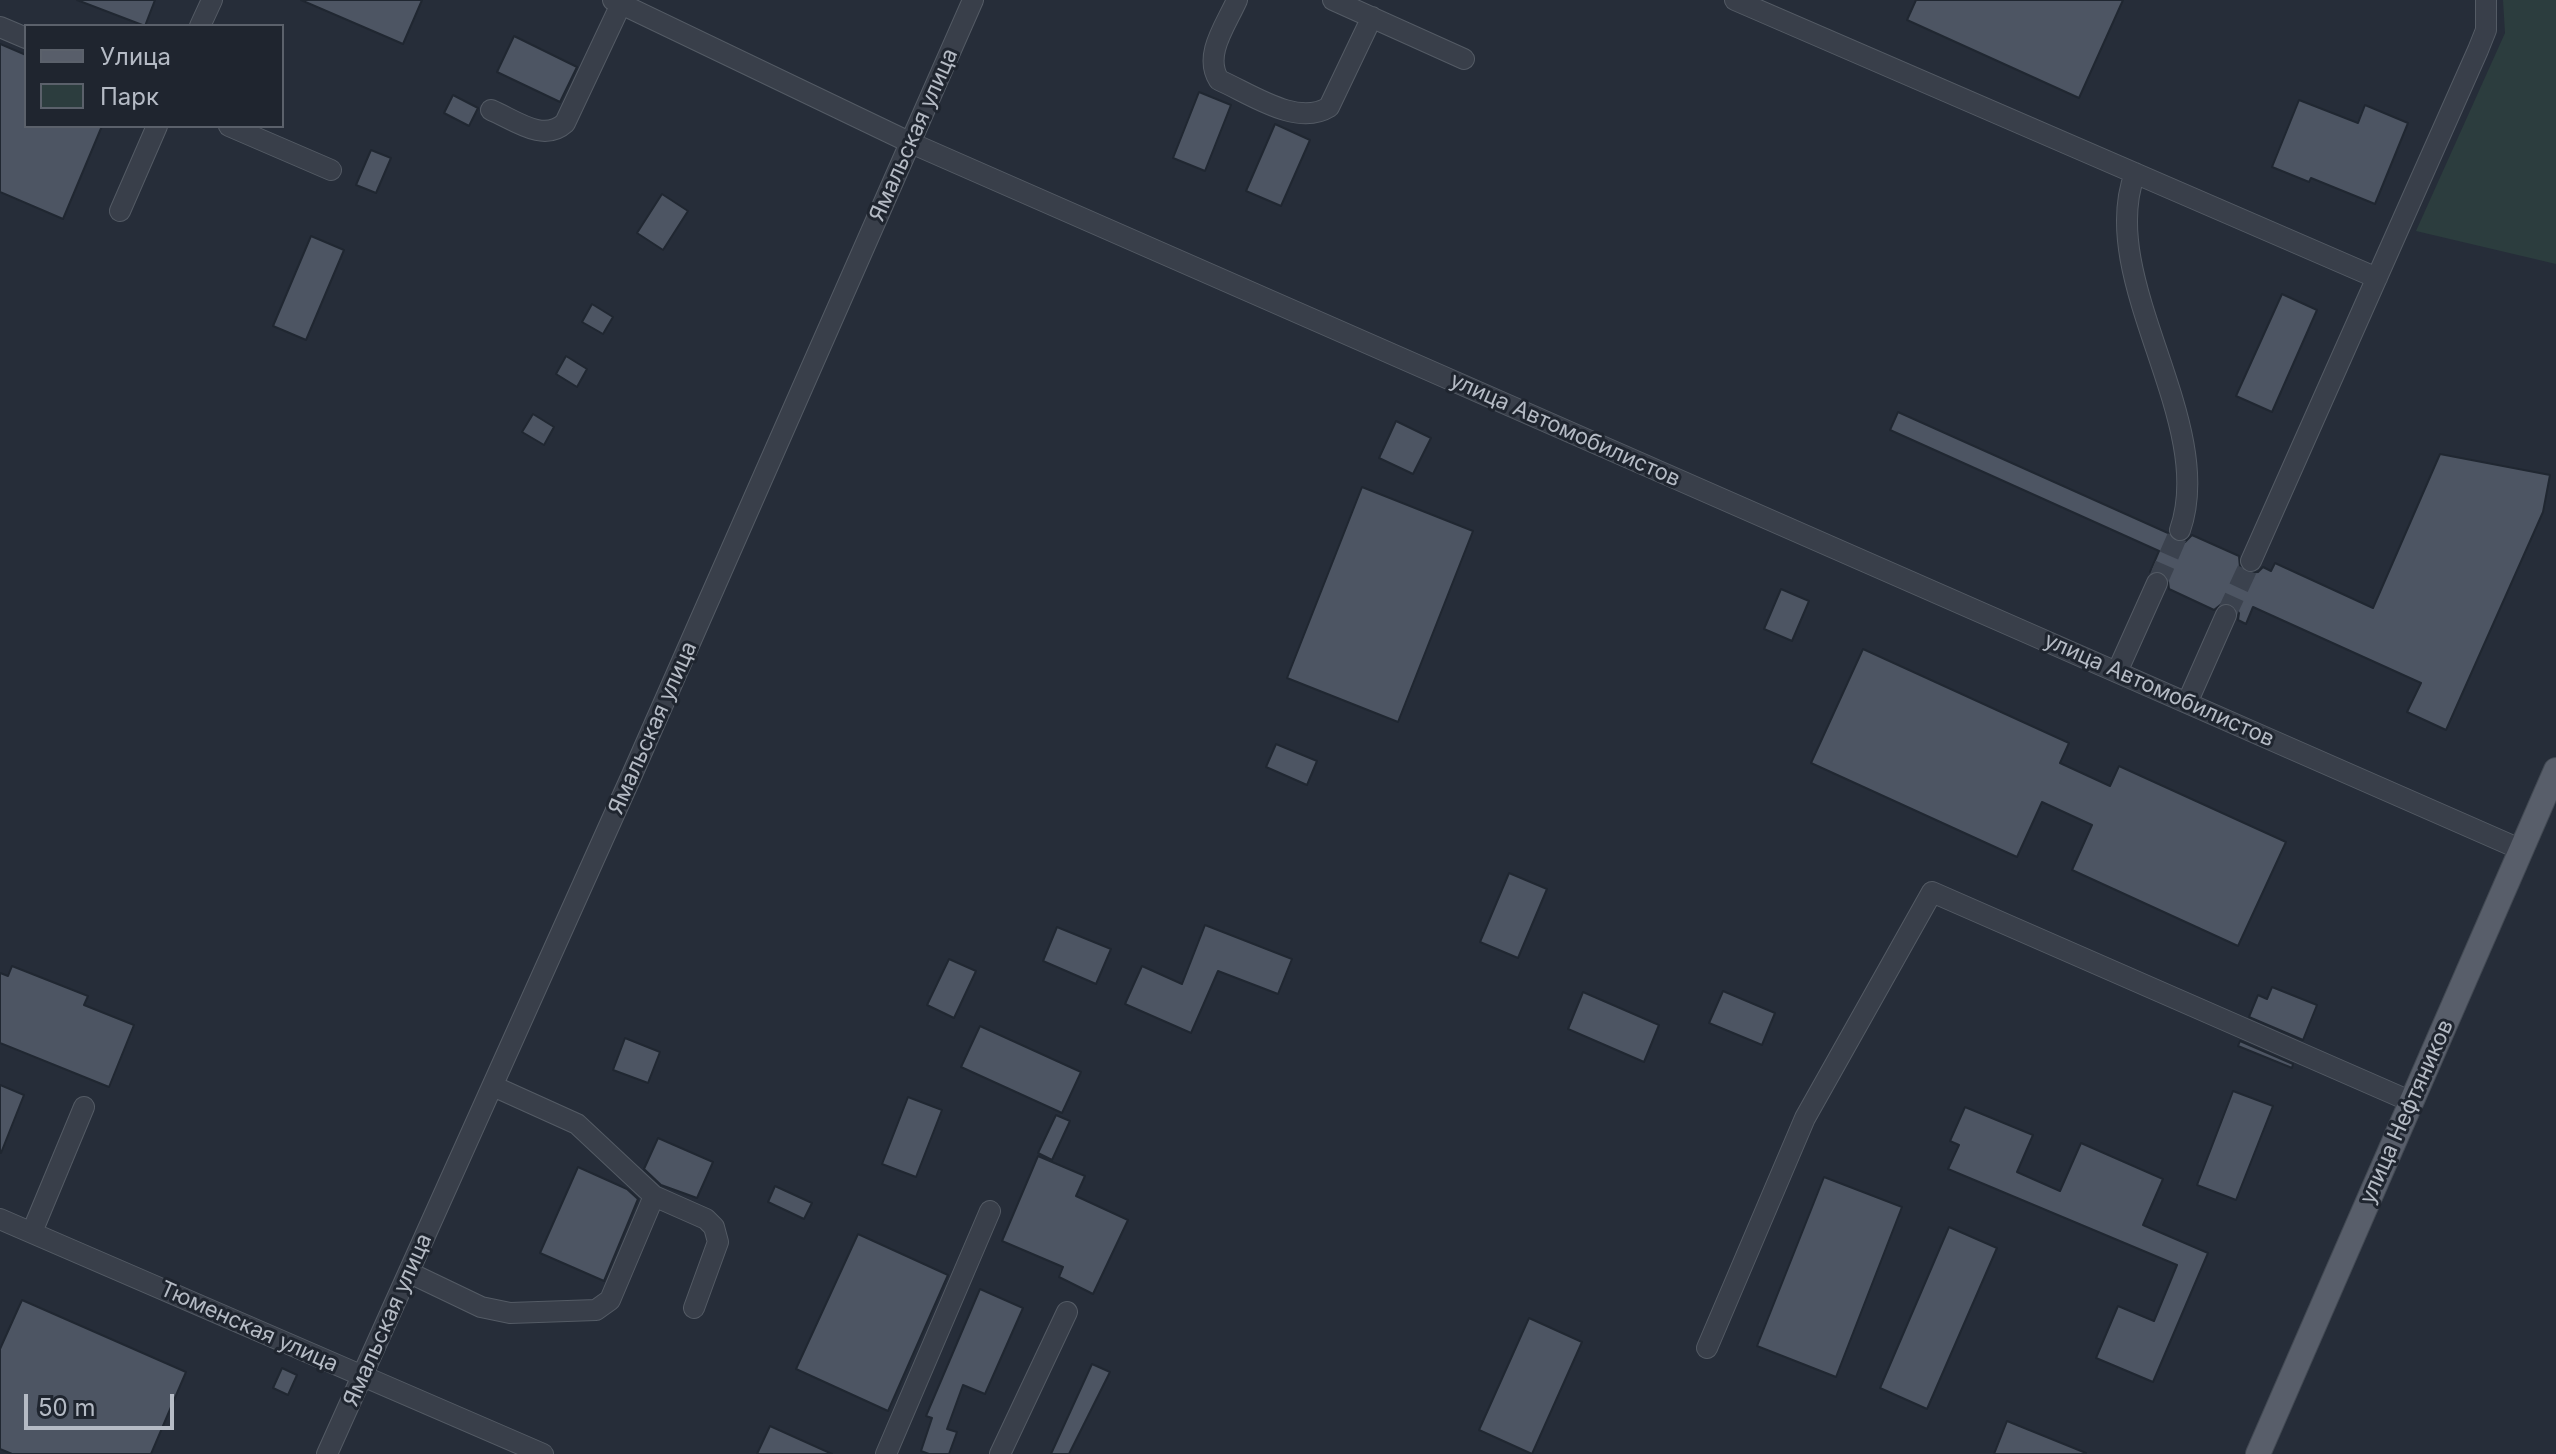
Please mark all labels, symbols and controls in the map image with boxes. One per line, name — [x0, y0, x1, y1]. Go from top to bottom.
legend — [24, 24, 284, 128]
text: Улица — [100, 42, 171, 71]
street label: Ямальская улица — [864, 45, 964, 225]
text: Парк — [100, 82, 159, 111]
street label: улица Автомобилистов — [1446, 367, 1684, 493]
street label: улица Автомобилистов — [2040, 627, 2278, 753]
street label: Ямальская улица — [603, 638, 703, 818]
street label: улица Нефтяников — [2355, 1016, 2459, 1208]
street label: Ямальская улица — [338, 1230, 438, 1410]
street label: Тюменская улица — [156, 1276, 342, 1378]
scale bar — [28, 1378, 178, 1428]
text: 50 m — [38, 1393, 96, 1422]

